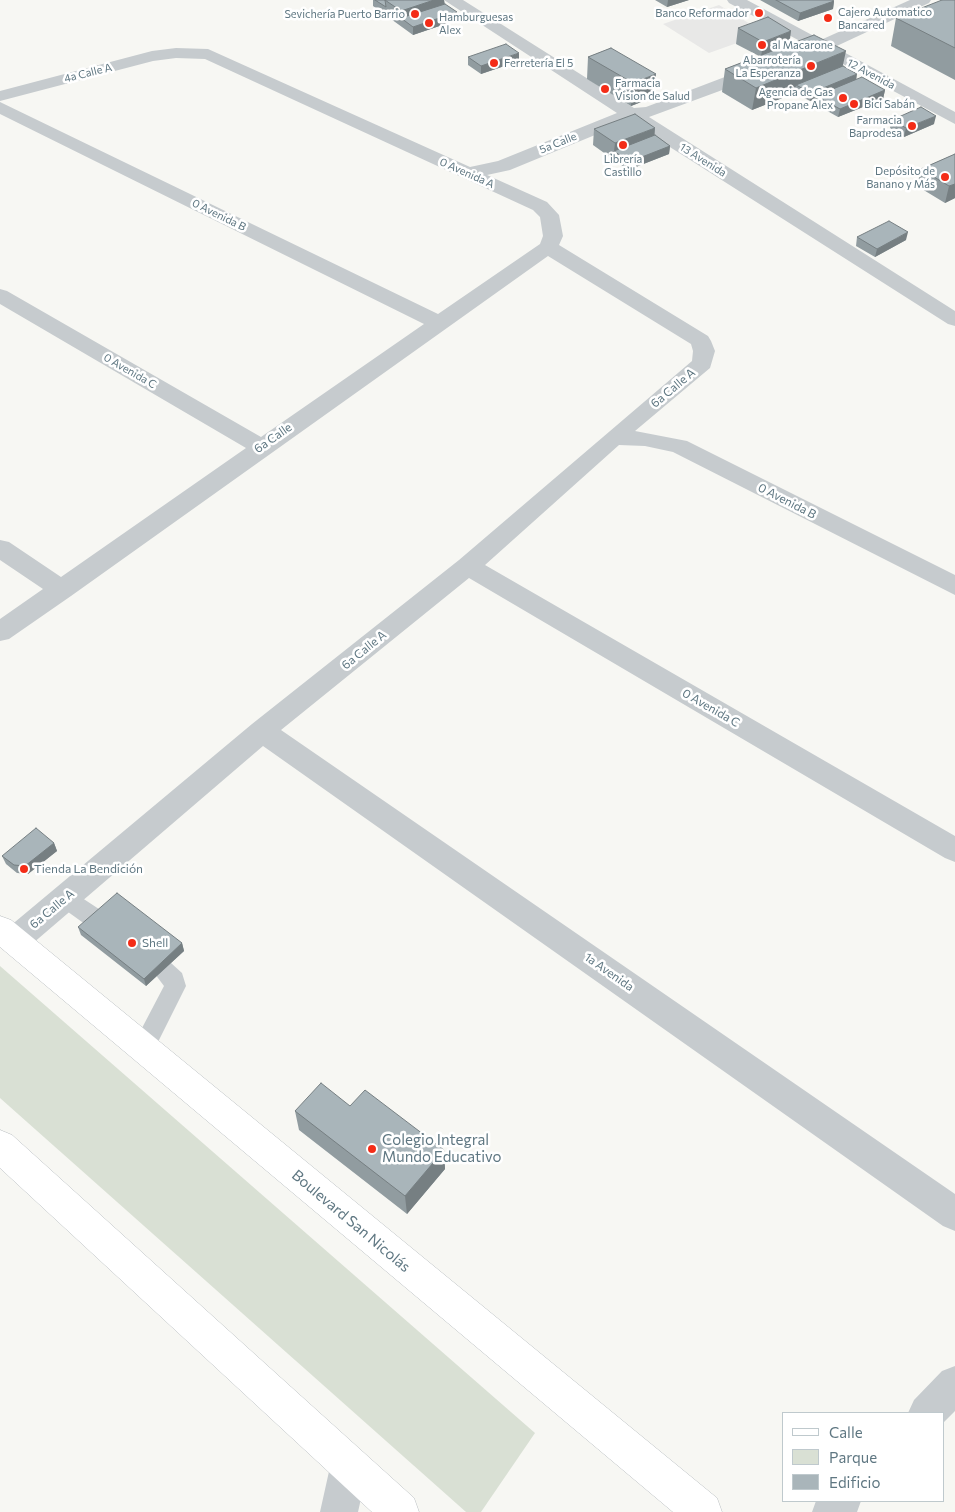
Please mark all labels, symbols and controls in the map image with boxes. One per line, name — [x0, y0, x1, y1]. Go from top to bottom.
place label: Cajero Automatico Bancared — [838, 5, 932, 31]
place label: Banco Reformador — [655, 6, 749, 20]
place label: Sevichería Puerto Barrio — [284, 7, 405, 21]
marker: Banco Reformador — [753, 7, 765, 19]
marker: Sevichería Puerto Barrio — [409, 8, 421, 20]
place label: Hamburguesas Alex — [439, 10, 513, 36]
marker: Cajero Automatico Bancared — [822, 12, 834, 24]
marker: Hamburguesas Alex — [423, 17, 435, 29]
place label: al Macarone — [772, 38, 833, 52]
marker: al Macarone — [756, 39, 768, 51]
place label: Abarrotería La Esperanza — [735, 53, 801, 79]
place label: Ferretería El 5 — [504, 56, 573, 70]
street label: 12 Avenida — [845, 56, 897, 92]
marker: Ferretería El 5 — [488, 57, 500, 69]
marker: Abarrotería La Esperanza — [805, 60, 817, 72]
street label: 4a Calle A — [63, 61, 113, 85]
place label: Farmacia Vision de Salud — [615, 76, 690, 102]
marker: Farmacia Vision de Salud — [599, 83, 611, 95]
place label: Agencia de Gas Propane Alex — [758, 85, 833, 111]
marker: Agencia de Gas Propane Alex — [837, 92, 849, 104]
place label: Bici Sabán — [864, 97, 915, 111]
marker: Bici Sabán — [848, 98, 860, 110]
place label: Farmacia Baprodesa — [849, 113, 902, 139]
marker: Farmacia Baprodesa — [906, 120, 918, 132]
street label: 5a Calle — [538, 130, 578, 156]
marker: Librería Castillo — [617, 139, 629, 151]
street label: 13 Avenida — [677, 140, 729, 180]
place label: Librería Castillo — [604, 152, 642, 178]
street label: 0 Avenida A — [438, 155, 496, 191]
place label: Depósito de Banano y Más — [866, 164, 935, 190]
marker: Depósito de Banano y Más — [939, 171, 951, 183]
street label: 0 Avenida B — [190, 196, 248, 234]
street label: 0 Avenida C — [101, 351, 159, 391]
street label: 6a Calle A — [648, 365, 698, 411]
street label: 6a Calle — [251, 420, 295, 456]
street label: 0 Avenida B — [755, 480, 819, 522]
street label: 6a Calle A — [339, 628, 389, 672]
street label: 0 Avenida C — [680, 686, 742, 730]
place label: Tienda La Bendición — [34, 862, 143, 876]
marker: Tienda La Bendición — [18, 863, 30, 875]
street label: 6a Calle A — [27, 886, 77, 932]
place label: Shell — [142, 936, 168, 950]
marker: Shell — [126, 937, 138, 949]
street label: 1a Avenida — [582, 950, 636, 994]
place label: Colegio Integral Mundo Educativo — [382, 1131, 501, 1166]
marker: Colegio Integral Mundo Educativo — [366, 1143, 378, 1155]
street label: Boulevard San Nicolás — [288, 1166, 414, 1276]
legend — [782, 1412, 945, 1502]
text: Calle — [829, 1423, 863, 1441]
text: Parque — [829, 1448, 877, 1466]
text: Edificio — [829, 1473, 880, 1491]

